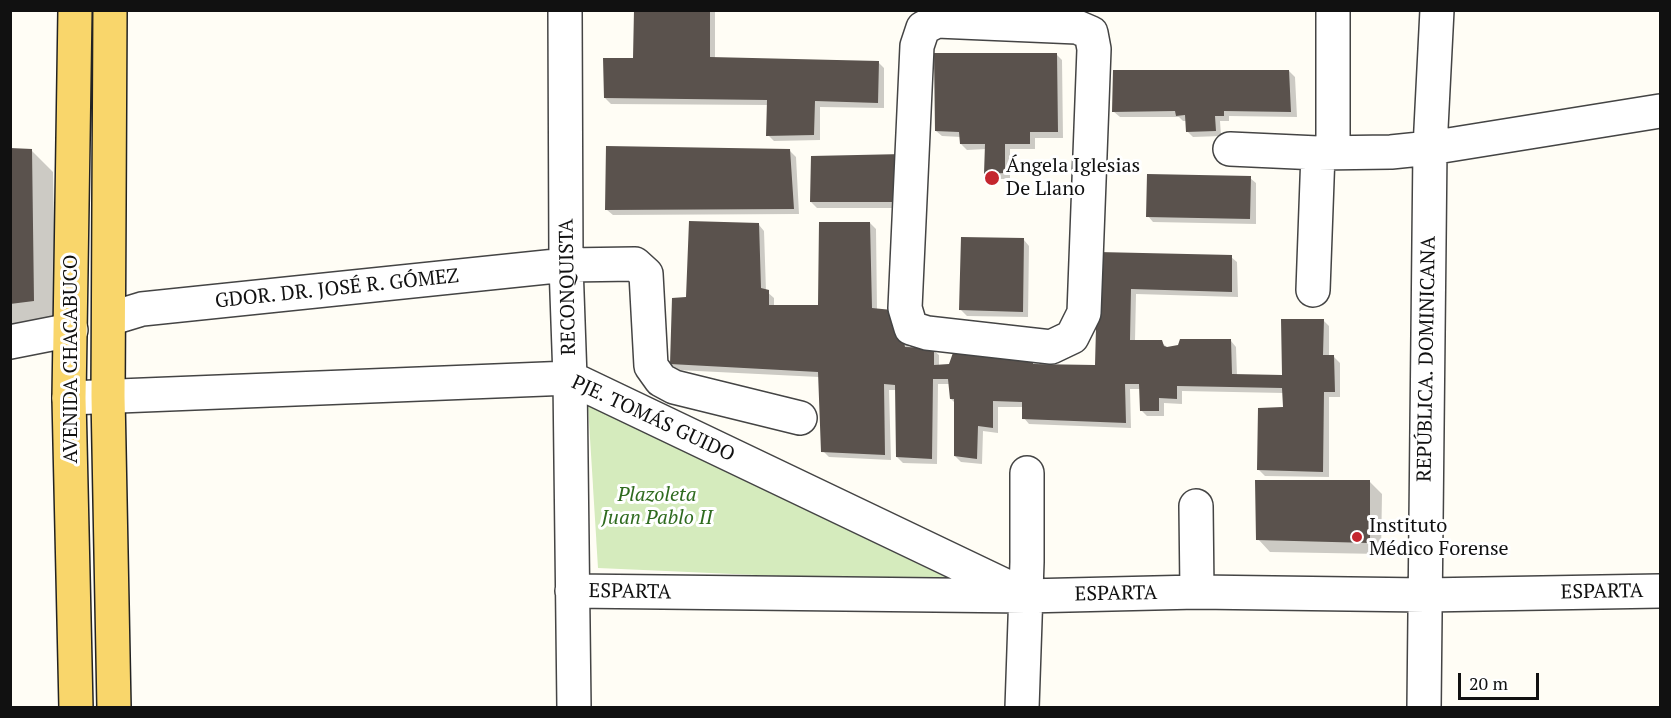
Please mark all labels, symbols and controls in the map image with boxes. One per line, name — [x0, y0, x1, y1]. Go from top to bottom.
place label: Ángela Iglesias De Llano — [1006, 154, 1140, 201]
marker: Ángela Iglesias De Llano — [983, 169, 1001, 187]
street label: RECONQUISTA — [555, 218, 581, 356]
street label: REPÚBLICA. DOMINICANA — [1413, 236, 1441, 482]
street label: AVENIDA CHACABUCO — [59, 254, 83, 464]
street label: GDOR. DR. JOSÉ R. GÓMEZ — [214, 264, 460, 314]
street label: PJE. TOMÁS GUIDO — [568, 371, 738, 467]
park label: Plazoleta Juan Pablo II — [601, 483, 713, 530]
place label: Instituto Médico Forense — [1369, 514, 1509, 561]
marker: Instituto Médico Forense — [1350, 530, 1364, 544]
street label: ESPARTA — [588, 579, 672, 605]
street label: ESPARTA — [1560, 579, 1644, 605]
street label: ESPARTA — [1074, 581, 1158, 607]
scale bar — [1461, 661, 1542, 699]
text: 20 m — [1469, 671, 1508, 695]

